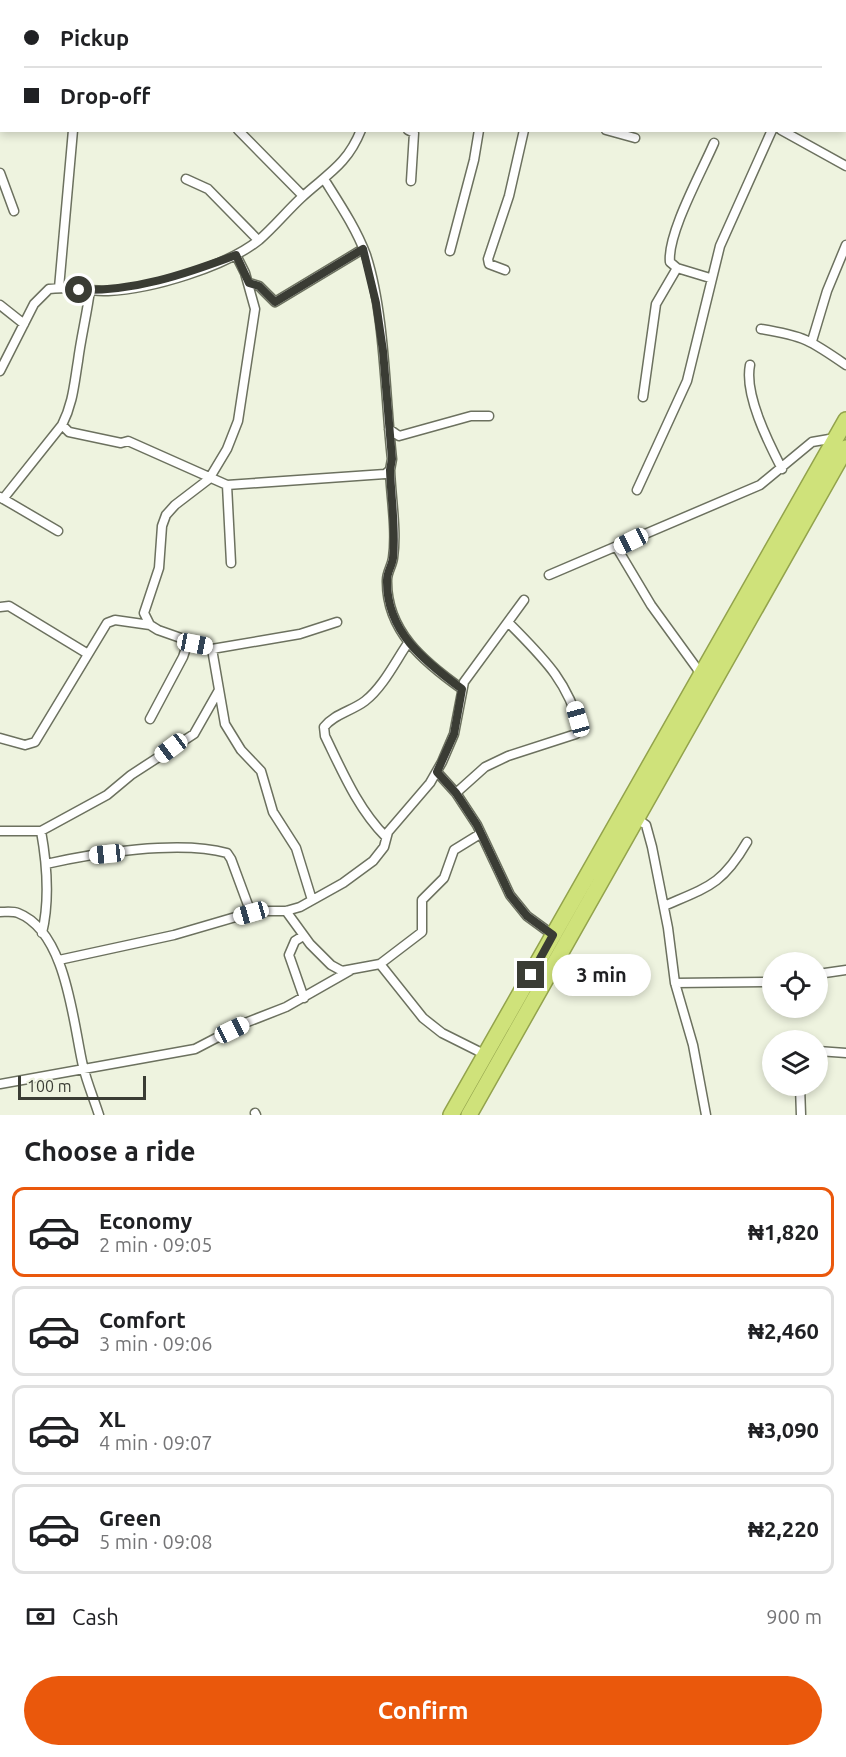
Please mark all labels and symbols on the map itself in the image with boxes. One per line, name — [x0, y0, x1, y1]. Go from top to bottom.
route start — [65, 276, 92, 303]
car — [611, 525, 651, 557]
car — [176, 632, 214, 656]
car — [564, 699, 592, 739]
car — [151, 730, 191, 766]
car — [88, 843, 126, 865]
car — [231, 899, 271, 927]
callout: 3 min — [552, 954, 651, 996]
route end — [517, 961, 544, 988]
car — [212, 1014, 252, 1046]
scale bar — [18, 1073, 146, 1100]

